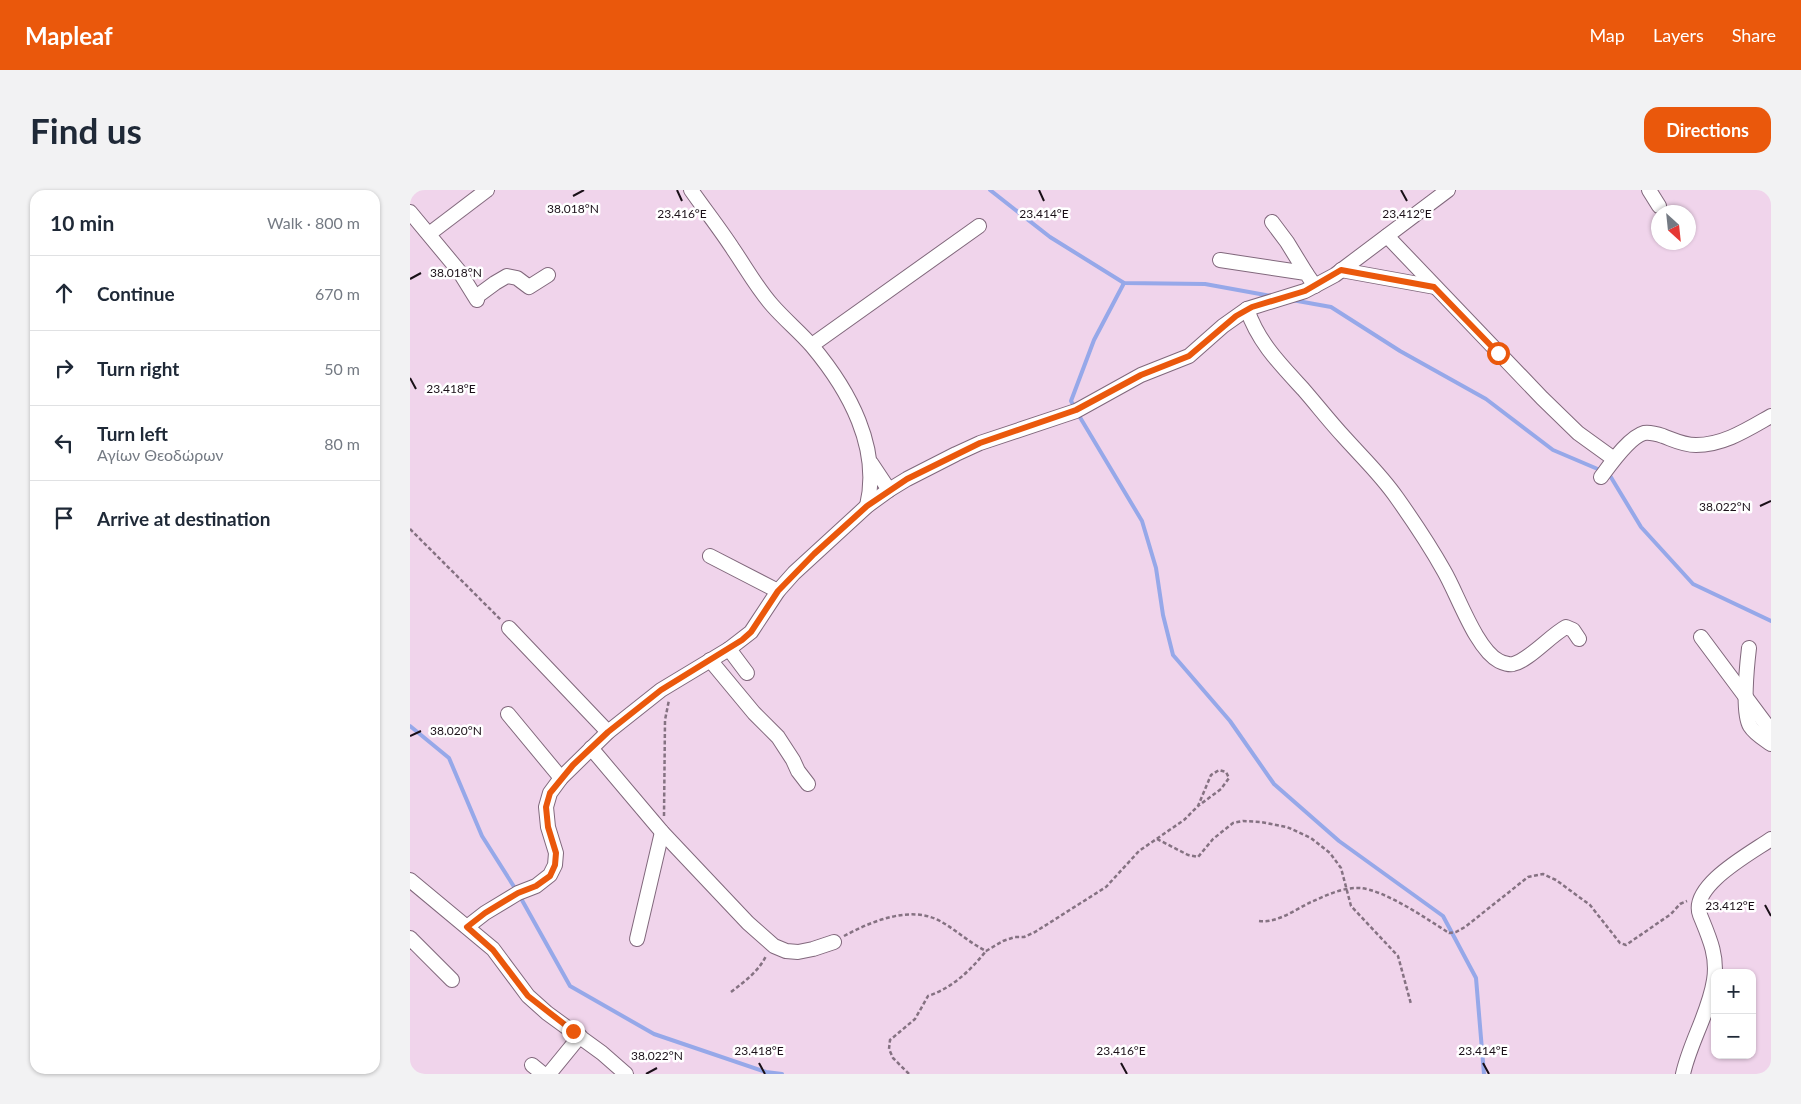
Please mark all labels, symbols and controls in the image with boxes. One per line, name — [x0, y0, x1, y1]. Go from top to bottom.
text: Mapleaf — [25, 21, 113, 50]
text: Map — [1589, 24, 1625, 46]
text: Layers — [1653, 24, 1704, 46]
text: Share — [1732, 24, 1776, 46]
button: Directions — [1644, 107, 1771, 153]
text: Find us — [30, 109, 142, 151]
text: 38.018°N — [547, 201, 599, 216]
north arrow — [1651, 205, 1696, 250]
text: 23.416°E — [657, 206, 707, 221]
text: 23.414°E — [1019, 206, 1069, 221]
text: 23.412°E — [1382, 206, 1432, 221]
text: 10 min — [50, 210, 114, 235]
text: Walk · 800 m — [267, 213, 360, 232]
text: 38.018°N — [430, 265, 482, 280]
icon: ahead — [50, 279, 78, 307]
text: Continue — [97, 282, 175, 305]
text: 670 m — [315, 284, 360, 303]
route start — [1487, 342, 1510, 365]
icon: right — [50, 354, 78, 382]
text: Turn right — [97, 357, 179, 380]
text: 50 m — [324, 359, 360, 378]
text: 23.418°E — [426, 381, 476, 396]
text: Turn left — [97, 422, 168, 445]
icon: left — [50, 429, 78, 457]
text: 80 m — [324, 434, 360, 453]
text: Αγίων Θεοδώρων — [97, 445, 223, 464]
text: 38.022°N — [1699, 499, 1751, 514]
icon: arrive — [50, 504, 78, 532]
text: Arrive at destination — [97, 507, 270, 530]
text: 38.020°N — [430, 723, 482, 738]
text: 23.412°E — [1705, 898, 1755, 913]
map controls — [1711, 969, 1756, 1059]
button: + — [1711, 969, 1756, 1014]
button: − — [1711, 1014, 1756, 1059]
route end — [562, 1020, 585, 1043]
text: 23.418°E — [734, 1043, 784, 1058]
text: 23.416°E — [1096, 1043, 1146, 1058]
text: 23.414°E — [1458, 1043, 1508, 1058]
text: 38.022°N — [631, 1048, 683, 1063]

